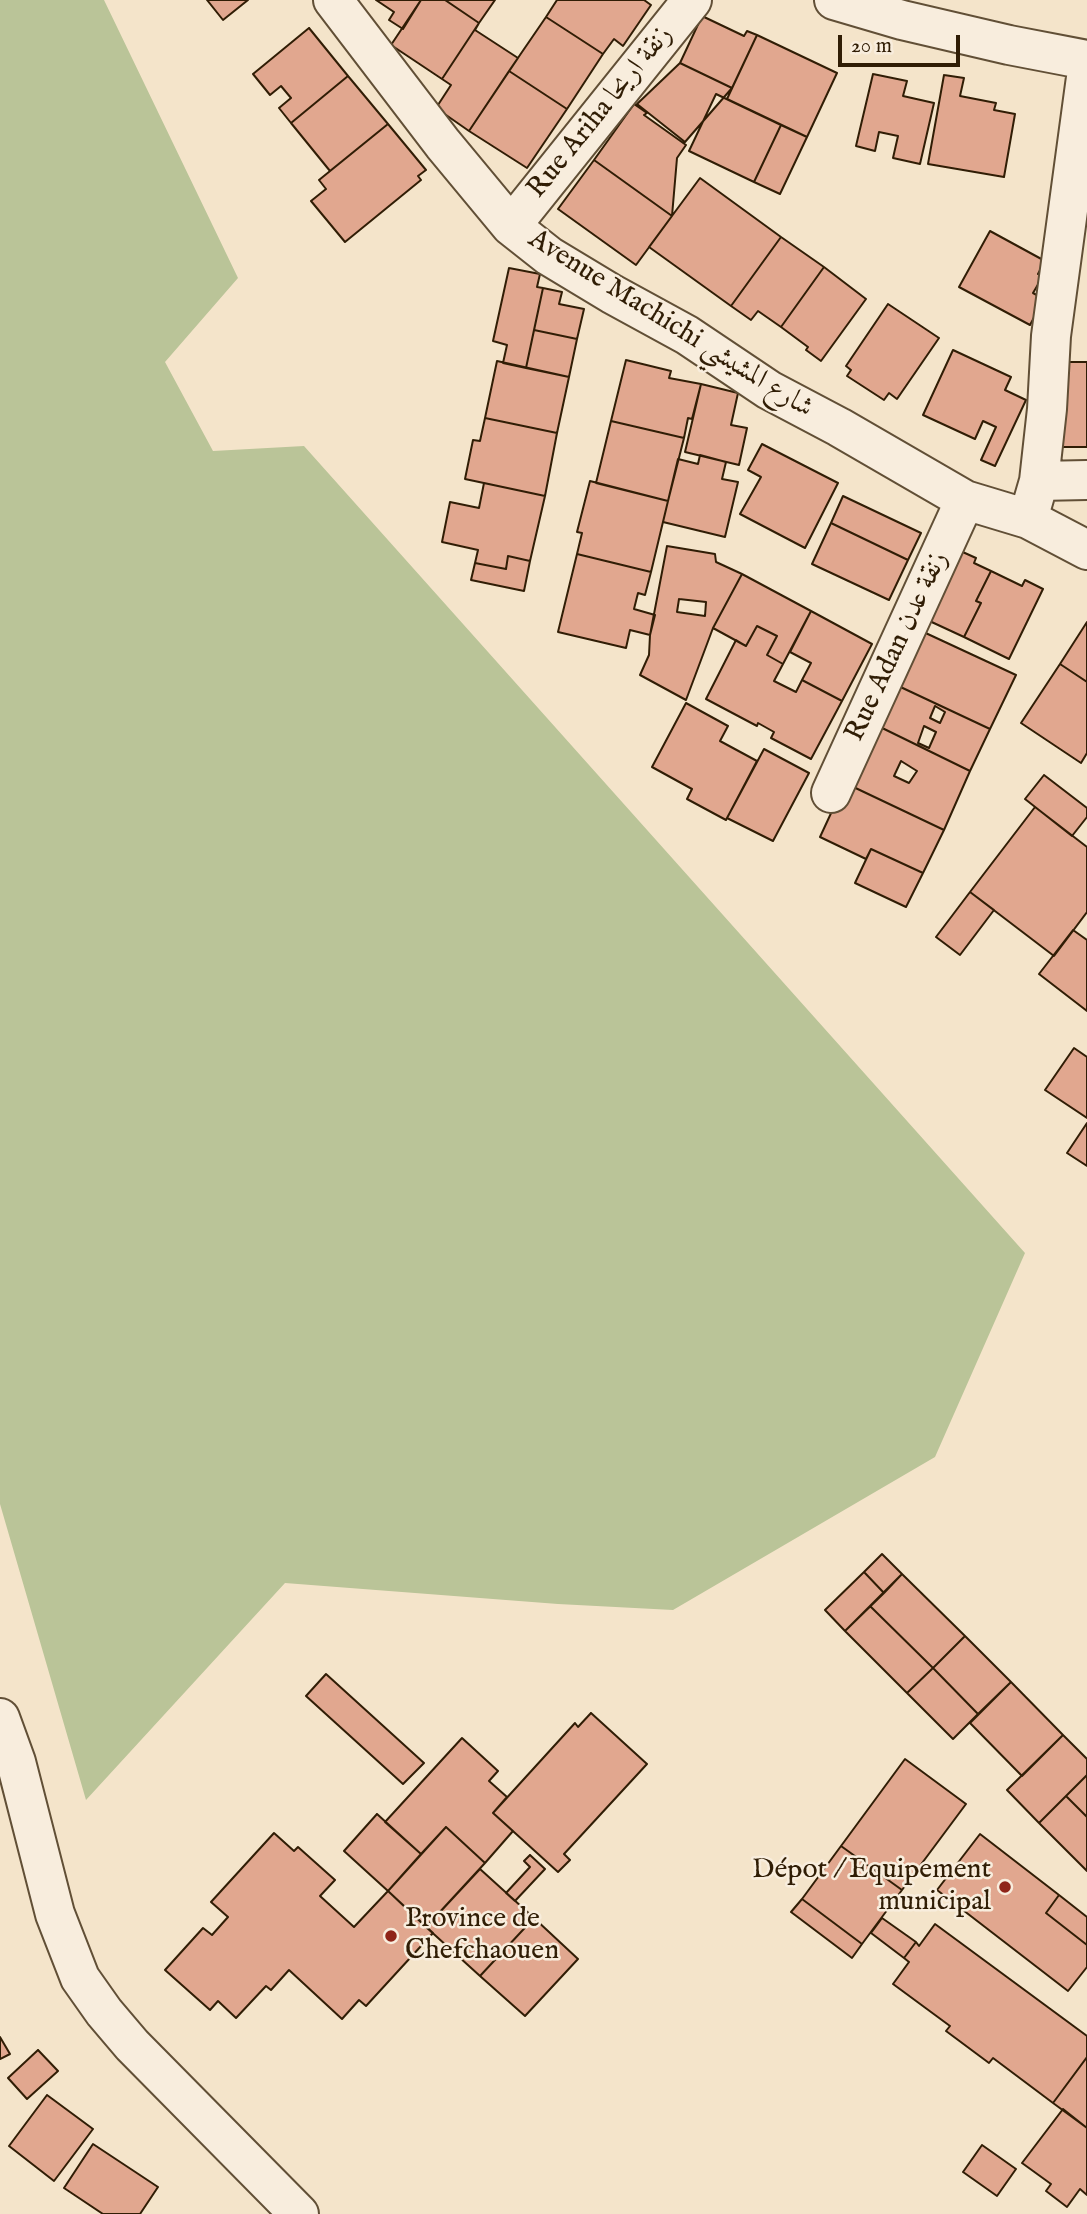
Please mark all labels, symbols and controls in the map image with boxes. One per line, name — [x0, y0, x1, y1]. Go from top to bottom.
street label: Rue Ariha زنقة اريحا — [521, 20, 681, 206]
scale bar — [842, 21, 964, 65]
text: 20 m — [851, 33, 892, 60]
street label: Avenue Machichi شارع المشيشي — [521, 223, 819, 427]
street label: Rue Adan زنقة عدن — [839, 547, 957, 747]
place label: Dépot / Equipement municipal — [752, 1854, 991, 1920]
marker: Dépot / Equipement municipal — [997, 1879, 1013, 1895]
place label: Province de Chefchaouen — [405, 1903, 559, 1969]
marker: Province de Chefchaouen — [383, 1928, 399, 1944]

